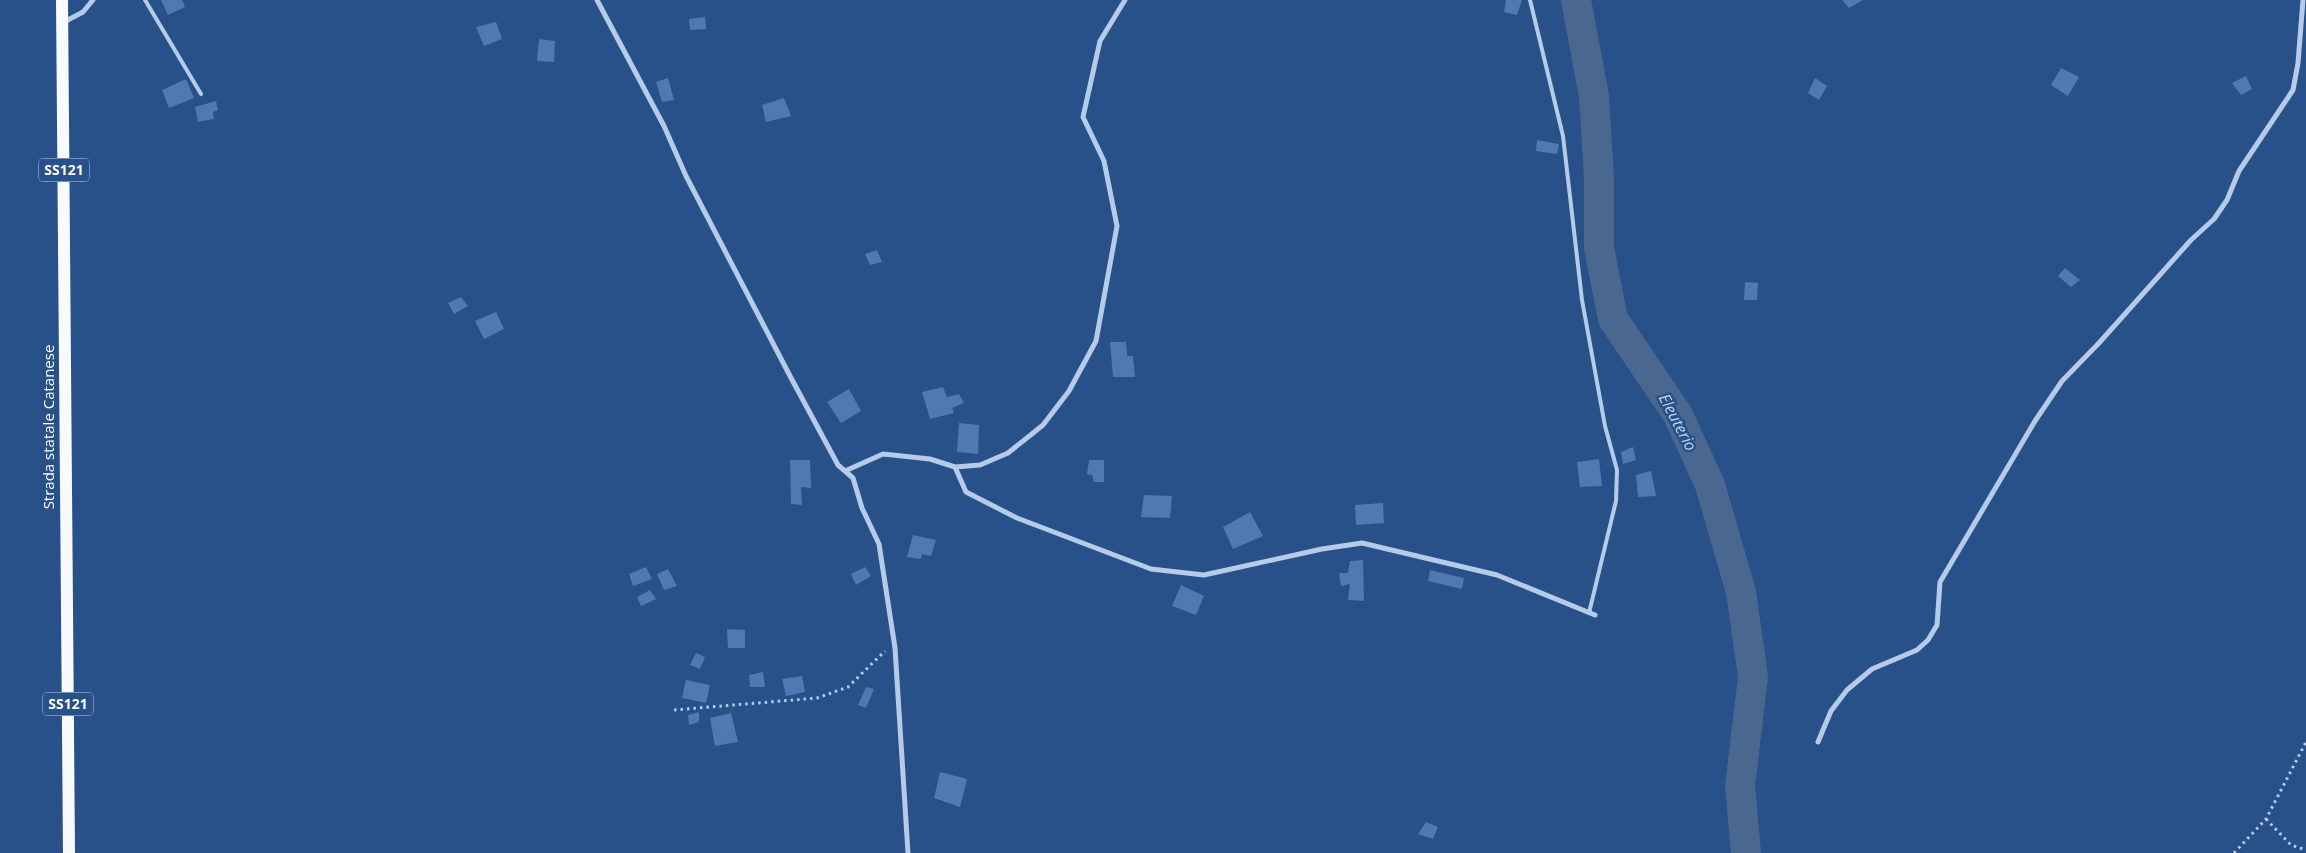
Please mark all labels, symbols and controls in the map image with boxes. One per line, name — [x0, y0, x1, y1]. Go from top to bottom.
road number: SS121 — [39, 158, 89, 182]
street label: Strada statale Catanese — [38, 345, 58, 509]
water label: Eleuterio — [1654, 389, 1702, 455]
road number: SS121 — [43, 692, 93, 716]

